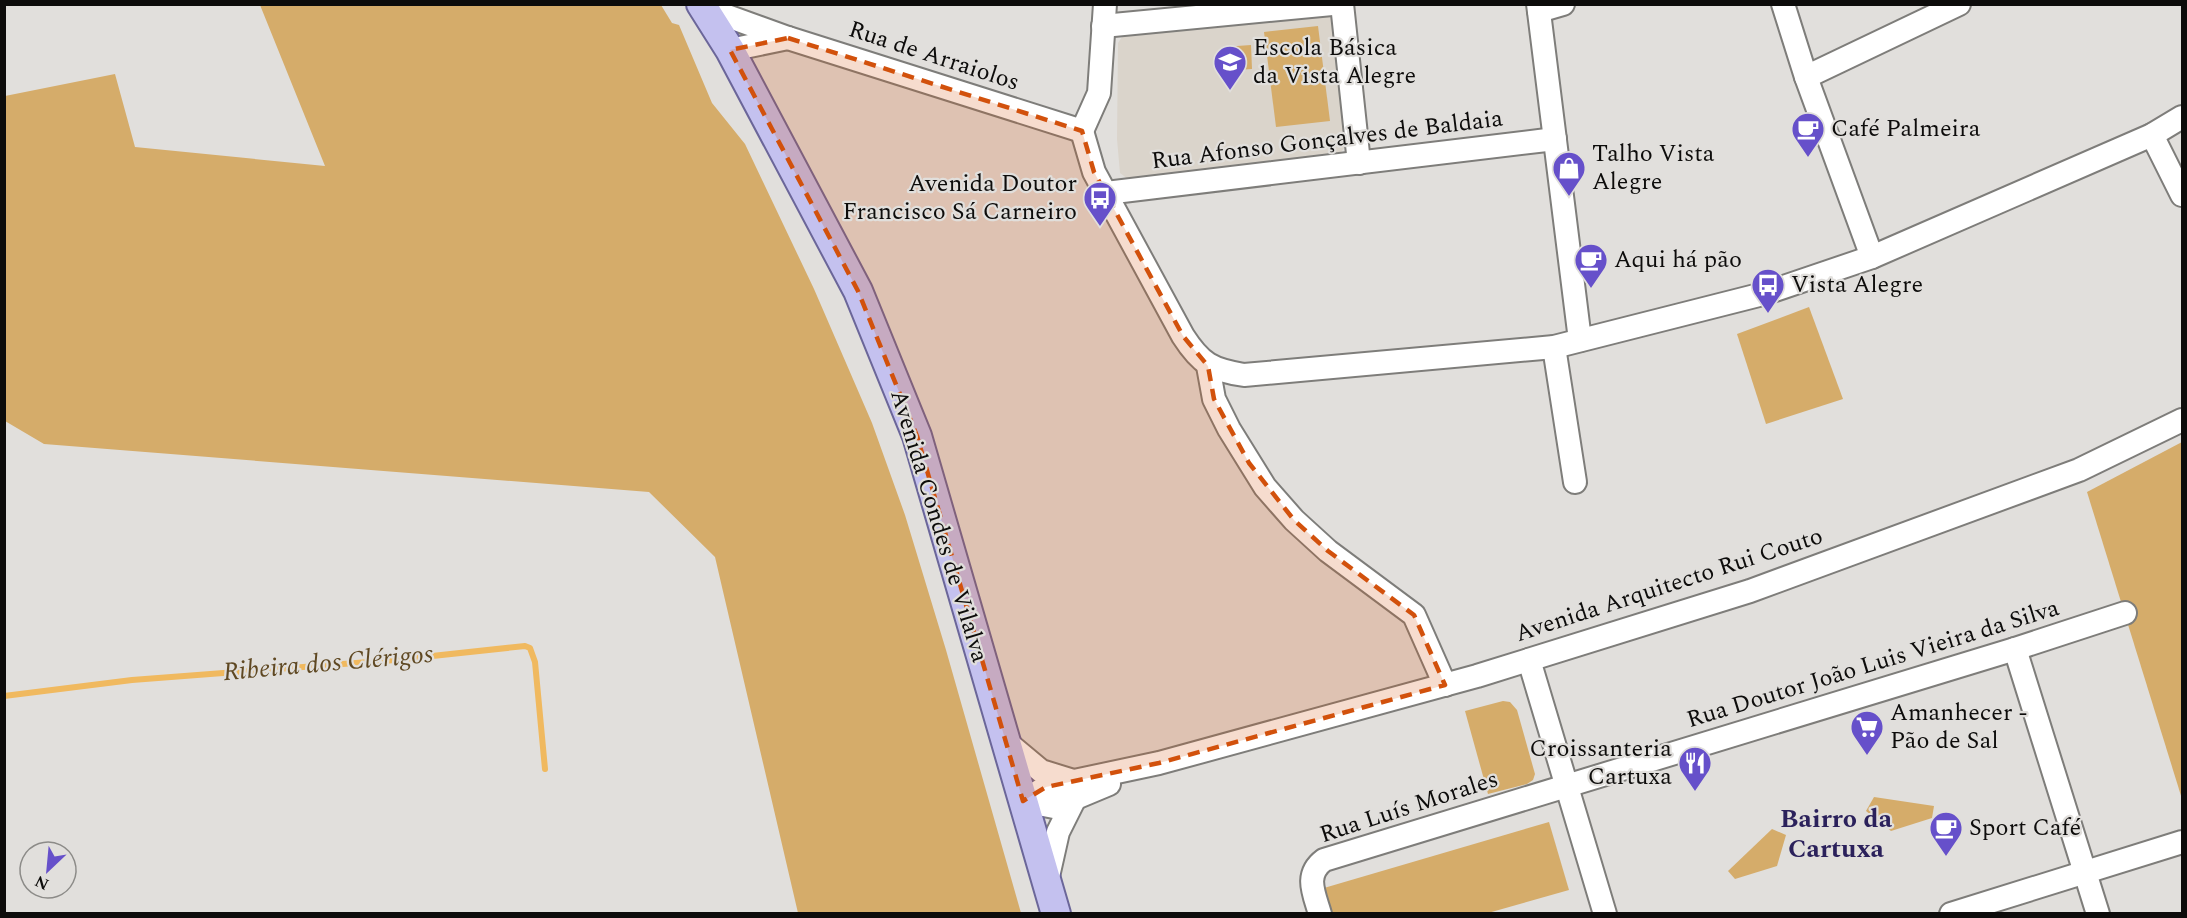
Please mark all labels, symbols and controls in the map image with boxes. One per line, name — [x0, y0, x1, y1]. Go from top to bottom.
street label: Rua de Arraiolos — [844, 11, 1024, 101]
place label: Escola Básica da Vista Alegre — [1253, 30, 1416, 94]
school or university icon: Escola Básica da Vista Alegre — [1212, 44, 1248, 91]
street label: Rua Afonso Gonçalves de Baldaia — [1149, 101, 1505, 179]
cafe icon: Café Palmeira — [1790, 111, 1826, 158]
place label: Café Palmeira — [1831, 111, 1981, 147]
place label: Talho Vista Alegre — [1592, 136, 1715, 200]
shop icon: Talho Vista Alegre — [1551, 150, 1587, 197]
place label: Avenida Doutor Francisco Sá Carneiro — [842, 166, 1077, 230]
bus stop icon: Avenida Doutor Francisco Sá Carneiro — [1082, 180, 1118, 227]
cafe icon: Aqui há pão — [1573, 242, 1609, 289]
place label: Aqui há pão — [1614, 242, 1742, 278]
bus stop icon: Vista Alegre — [1750, 267, 1786, 314]
place label: Vista Alegre — [1791, 267, 1923, 303]
street label: Avenida Condes de Vilalva — [880, 385, 998, 667]
street label: Avenida Arquitecto Rui Couto — [1510, 518, 1828, 652]
street label: Rua Doutor João Luis Vieira da Silva — [1682, 590, 2064, 738]
water label: Ribeira dos Clérigos — [221, 634, 435, 692]
place label: Amanhecer - Pão de Sal — [1890, 695, 2027, 759]
supermarket icon: Amanhecer - Pão de Sal — [1849, 709, 1885, 756]
place label: Croissanteria Cartuxa — [1529, 731, 1672, 795]
restaurant icon: Croissanteria Cartuxa — [1677, 745, 1713, 792]
street label: Rua Luís Morales — [1315, 761, 1503, 853]
district label: Bairro da Cartuxa — [1780, 799, 1893, 869]
cafe icon: Sport Café — [1928, 810, 1964, 857]
place label: Sport Café — [1969, 810, 2081, 846]
north arrow — [18, 840, 78, 900]
text: N — [31, 869, 53, 896]

